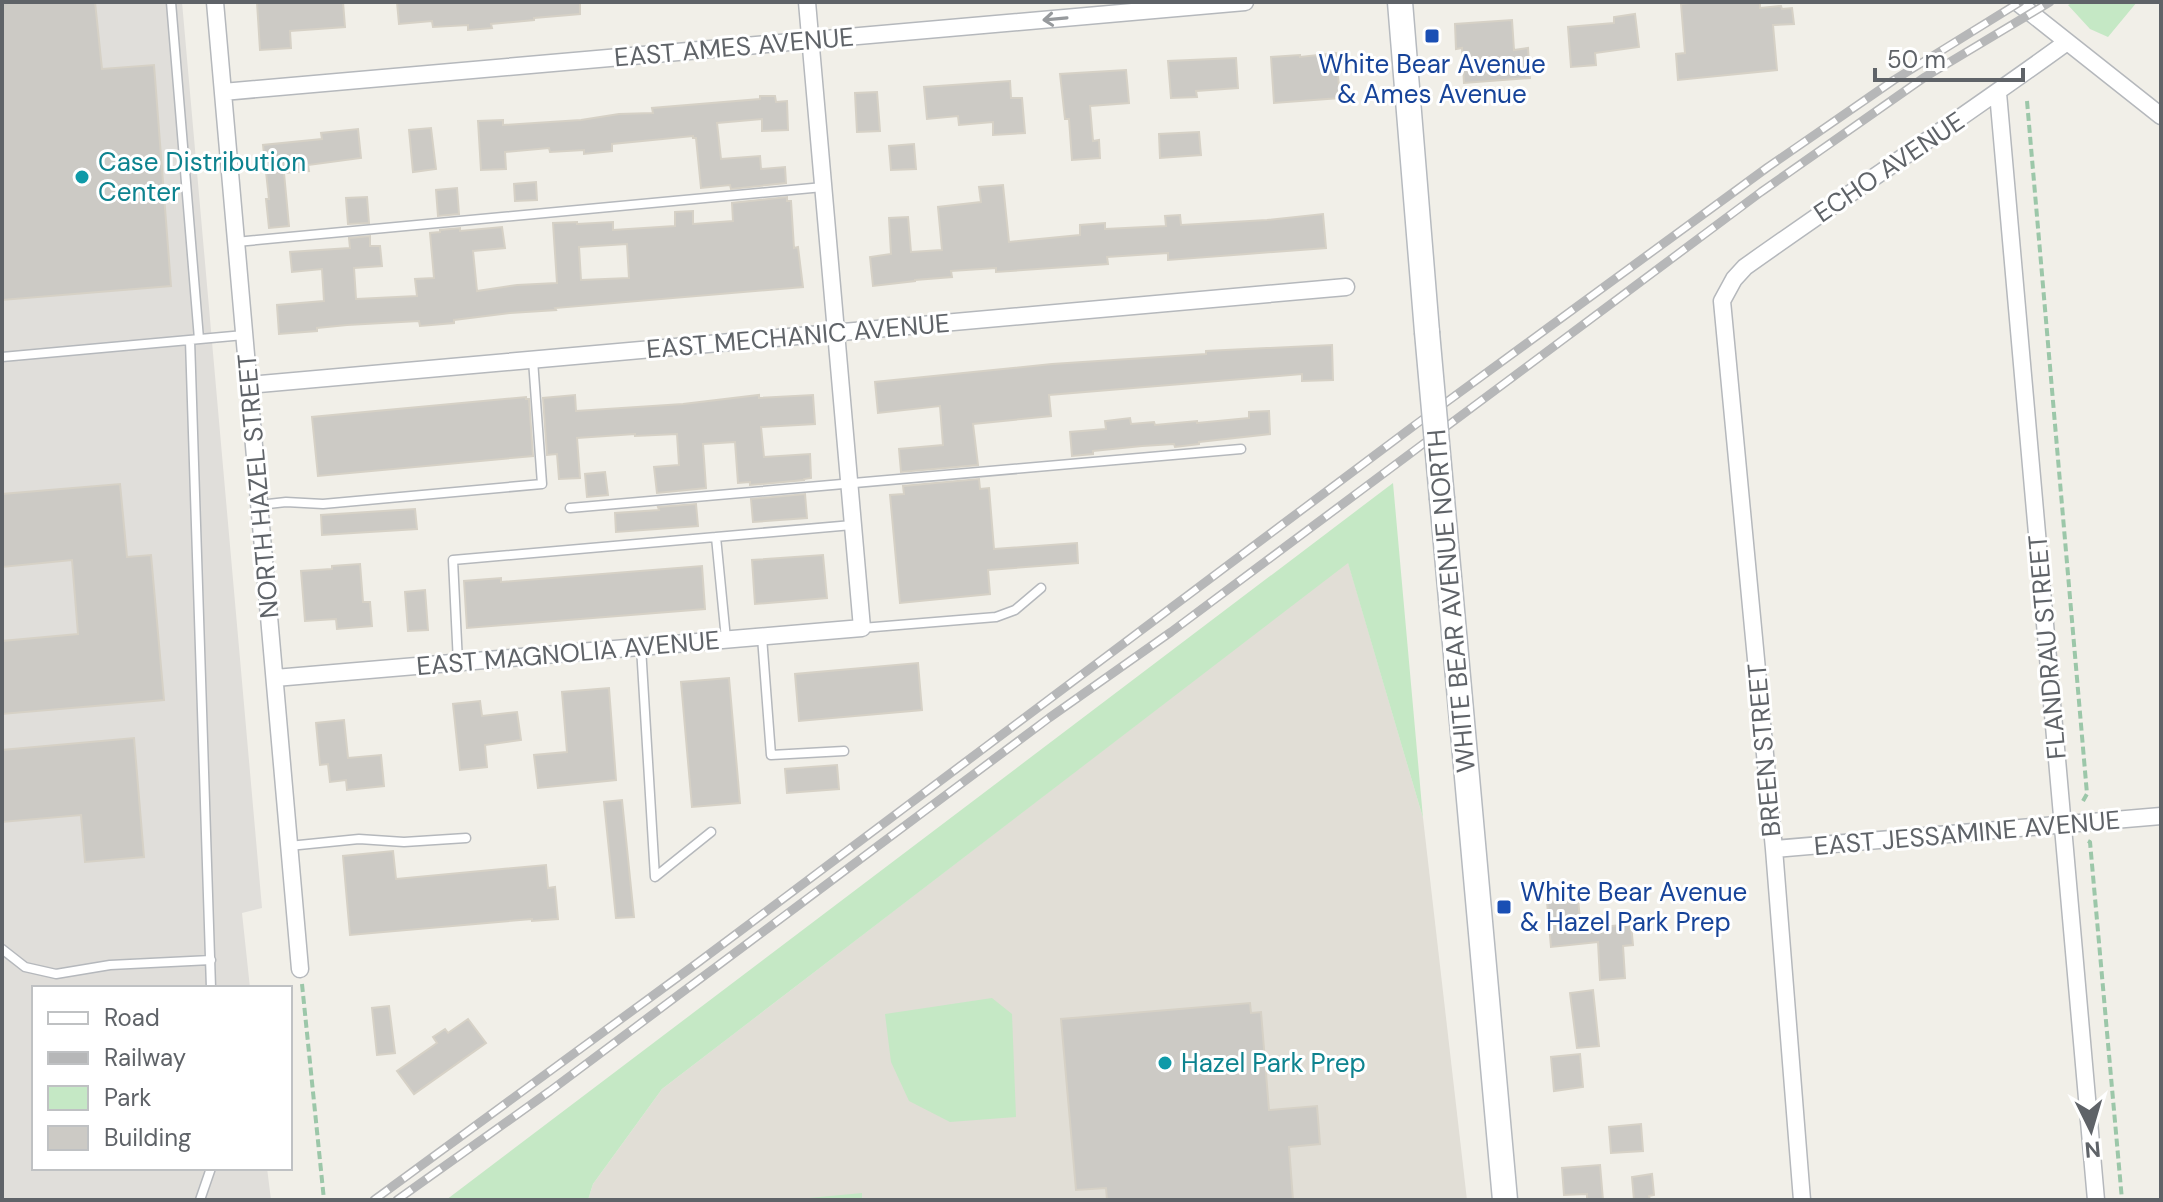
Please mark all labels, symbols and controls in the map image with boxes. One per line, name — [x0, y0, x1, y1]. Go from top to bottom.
one-way arrow — [1042, 12, 1069, 27]
street label: EAST AMES AVENUE — [613, 20, 855, 74]
marker: White Bear Avenue & Ames Avenue — [1423, 27, 1441, 45]
scale bar — [1875, 32, 2023, 82]
text: 50 m — [1887, 44, 1946, 75]
place label: White Bear Avenue & Ames Avenue — [1318, 47, 1546, 111]
street label: ECHO AVENUE — [1807, 104, 1971, 230]
place label: Case Distribution Center — [98, 145, 306, 209]
marker: Case Distribution Center — [73, 168, 91, 186]
street label: EAST MECHANIC AVENUE — [645, 306, 951, 366]
street label: NORTH HAZEL STREET — [229, 352, 287, 620]
street label: WHITE BEAR AVENUE NORTH — [1419, 428, 1483, 774]
street label: FLANDRAU STREET — [2020, 533, 2074, 761]
street label: EAST MAGNOLIA AVENUE — [415, 623, 721, 683]
street label: BREEN STREET — [1739, 662, 1789, 838]
street label: EAST JESSAMINE AVENUE — [1812, 803, 2122, 863]
place label: White Bear Avenue & Hazel Park Prep — [1520, 875, 1747, 939]
marker: White Bear Avenue & Hazel Park Prep — [1495, 898, 1513, 916]
legend — [32, 986, 292, 1170]
text: Road — [104, 1002, 160, 1033]
text: Railway — [104, 1042, 186, 1073]
place label: Hazel Park Prep — [1181, 1046, 1366, 1080]
marker: Hazel Park Prep — [1156, 1054, 1174, 1072]
text: Park — [104, 1082, 151, 1113]
north arrow — [2051, 1090, 2131, 1170]
text: Building — [104, 1122, 191, 1153]
text: N — [2083, 1134, 2102, 1165]

